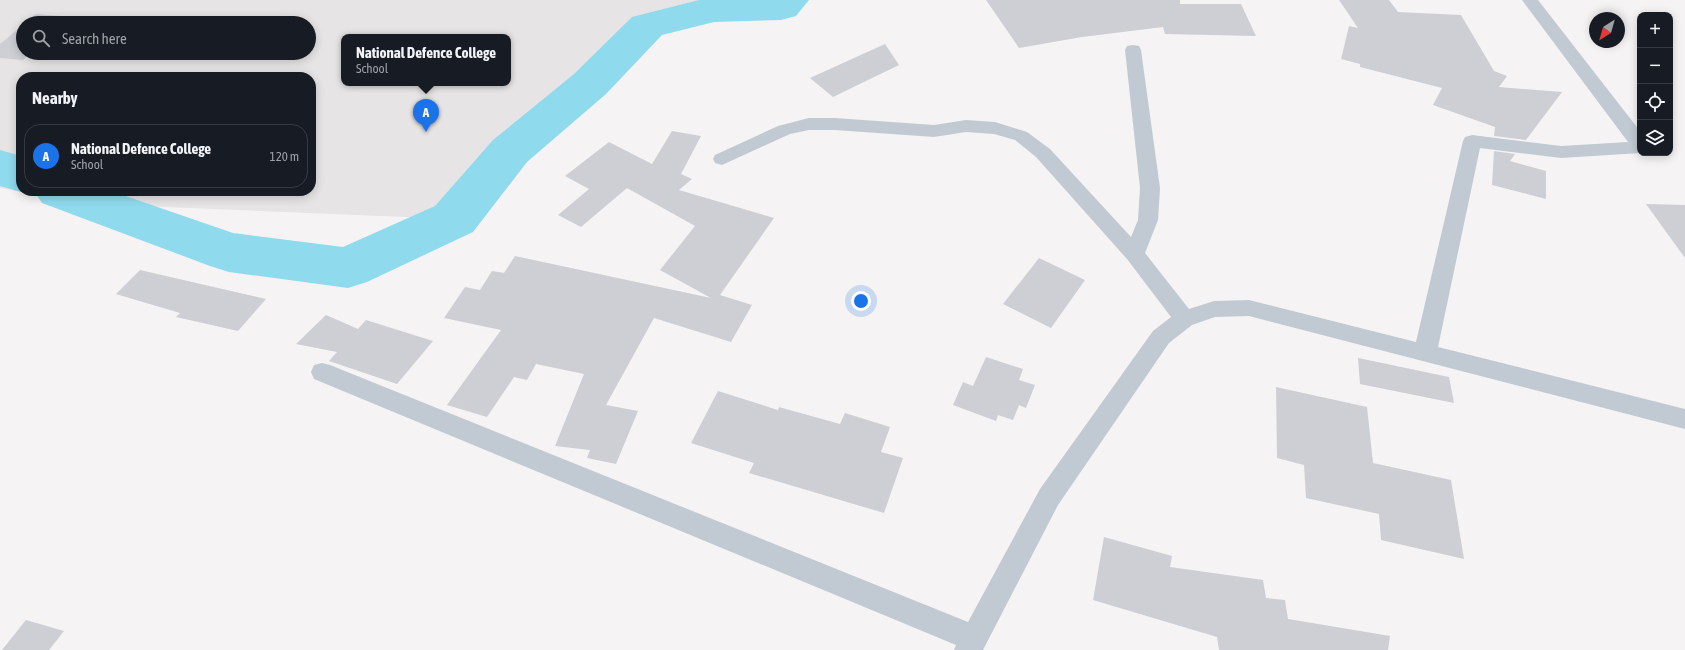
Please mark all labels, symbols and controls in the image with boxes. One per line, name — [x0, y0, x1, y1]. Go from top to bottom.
north arrow — [1589, 12, 1625, 48]
map controls — [1637, 12, 1673, 156]
button: + — [1637, 12, 1673, 48]
search box — [16, 16, 316, 60]
icon: search — [30, 27, 52, 49]
text: Search here — [62, 30, 127, 47]
popup — [341, 34, 511, 86]
text: National Defence College — [356, 44, 496, 61]
button: − — [1637, 48, 1673, 84]
text: School — [356, 61, 388, 76]
button: locate — [1637, 84, 1673, 120]
text: Nearby — [32, 88, 78, 108]
pin: A — [413, 99, 439, 132]
button: layers — [1637, 120, 1673, 156]
text: National Defence College — [71, 140, 211, 157]
text: A — [43, 149, 49, 164]
text: 120 m — [270, 149, 299, 164]
text: School — [71, 157, 103, 172]
your location — [851, 291, 871, 311]

